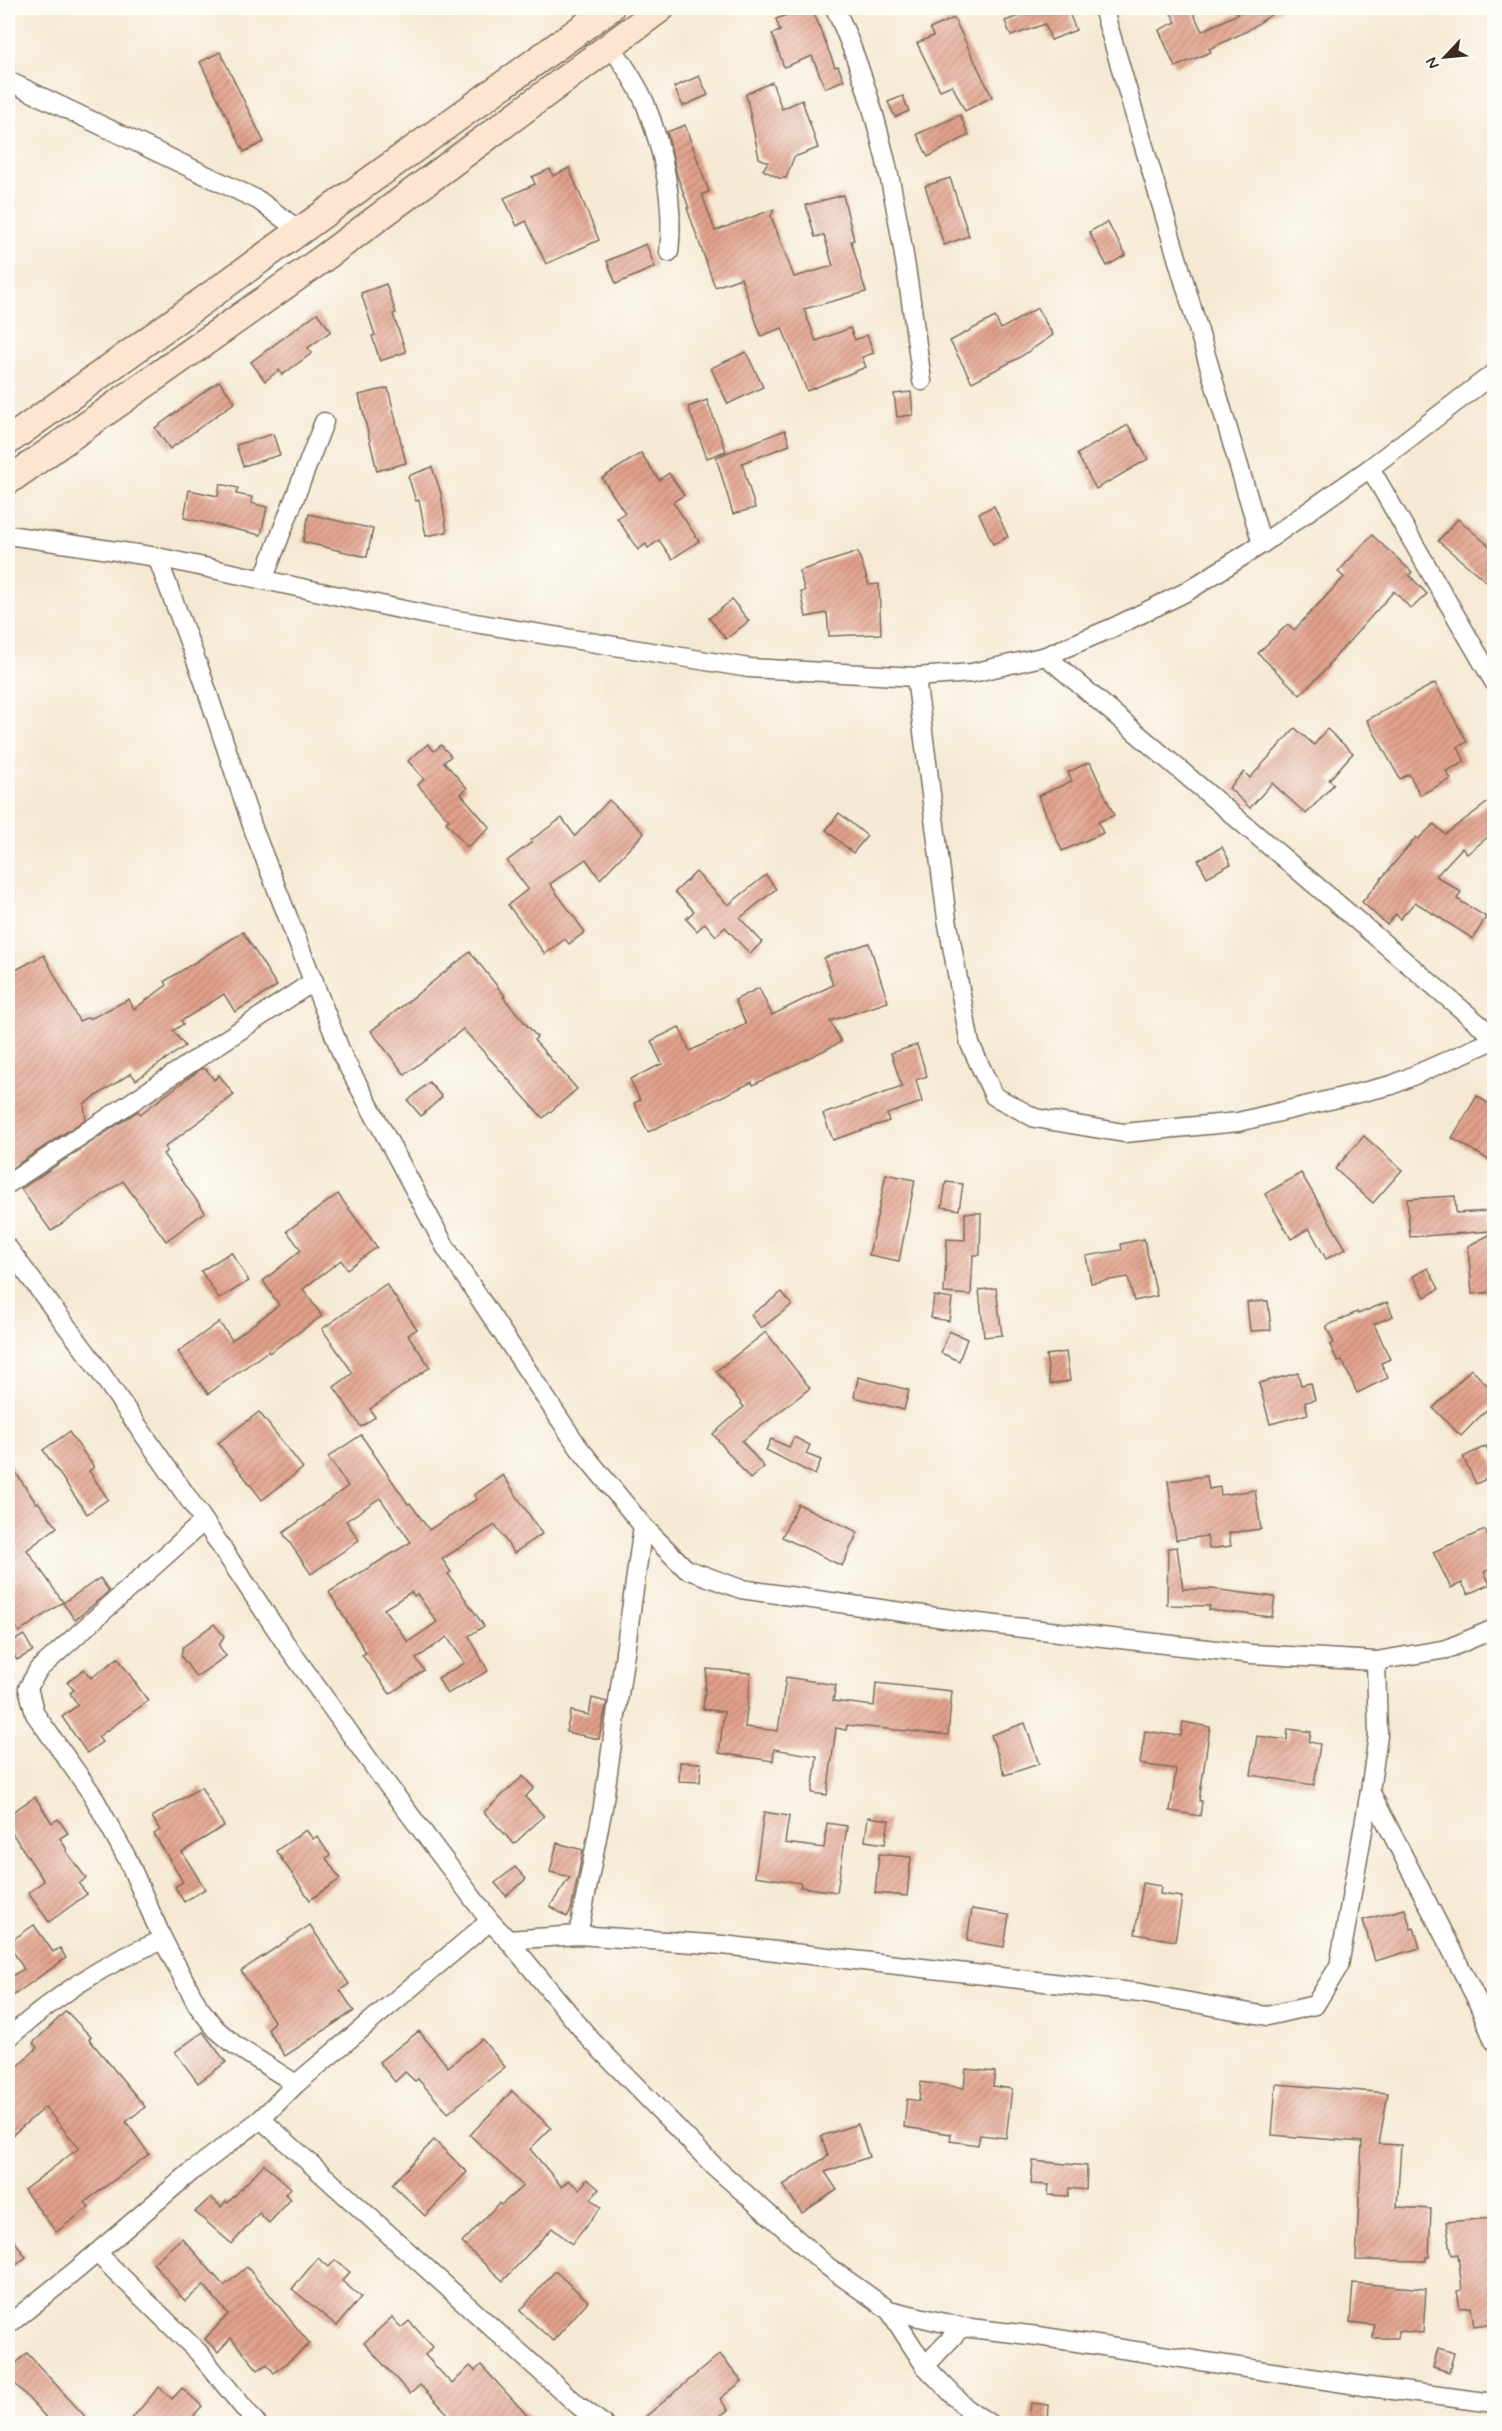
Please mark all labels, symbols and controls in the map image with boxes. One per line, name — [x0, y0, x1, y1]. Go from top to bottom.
north arrow — [1415, 27, 1475, 87]
text: N — [1421, 54, 1445, 72]

